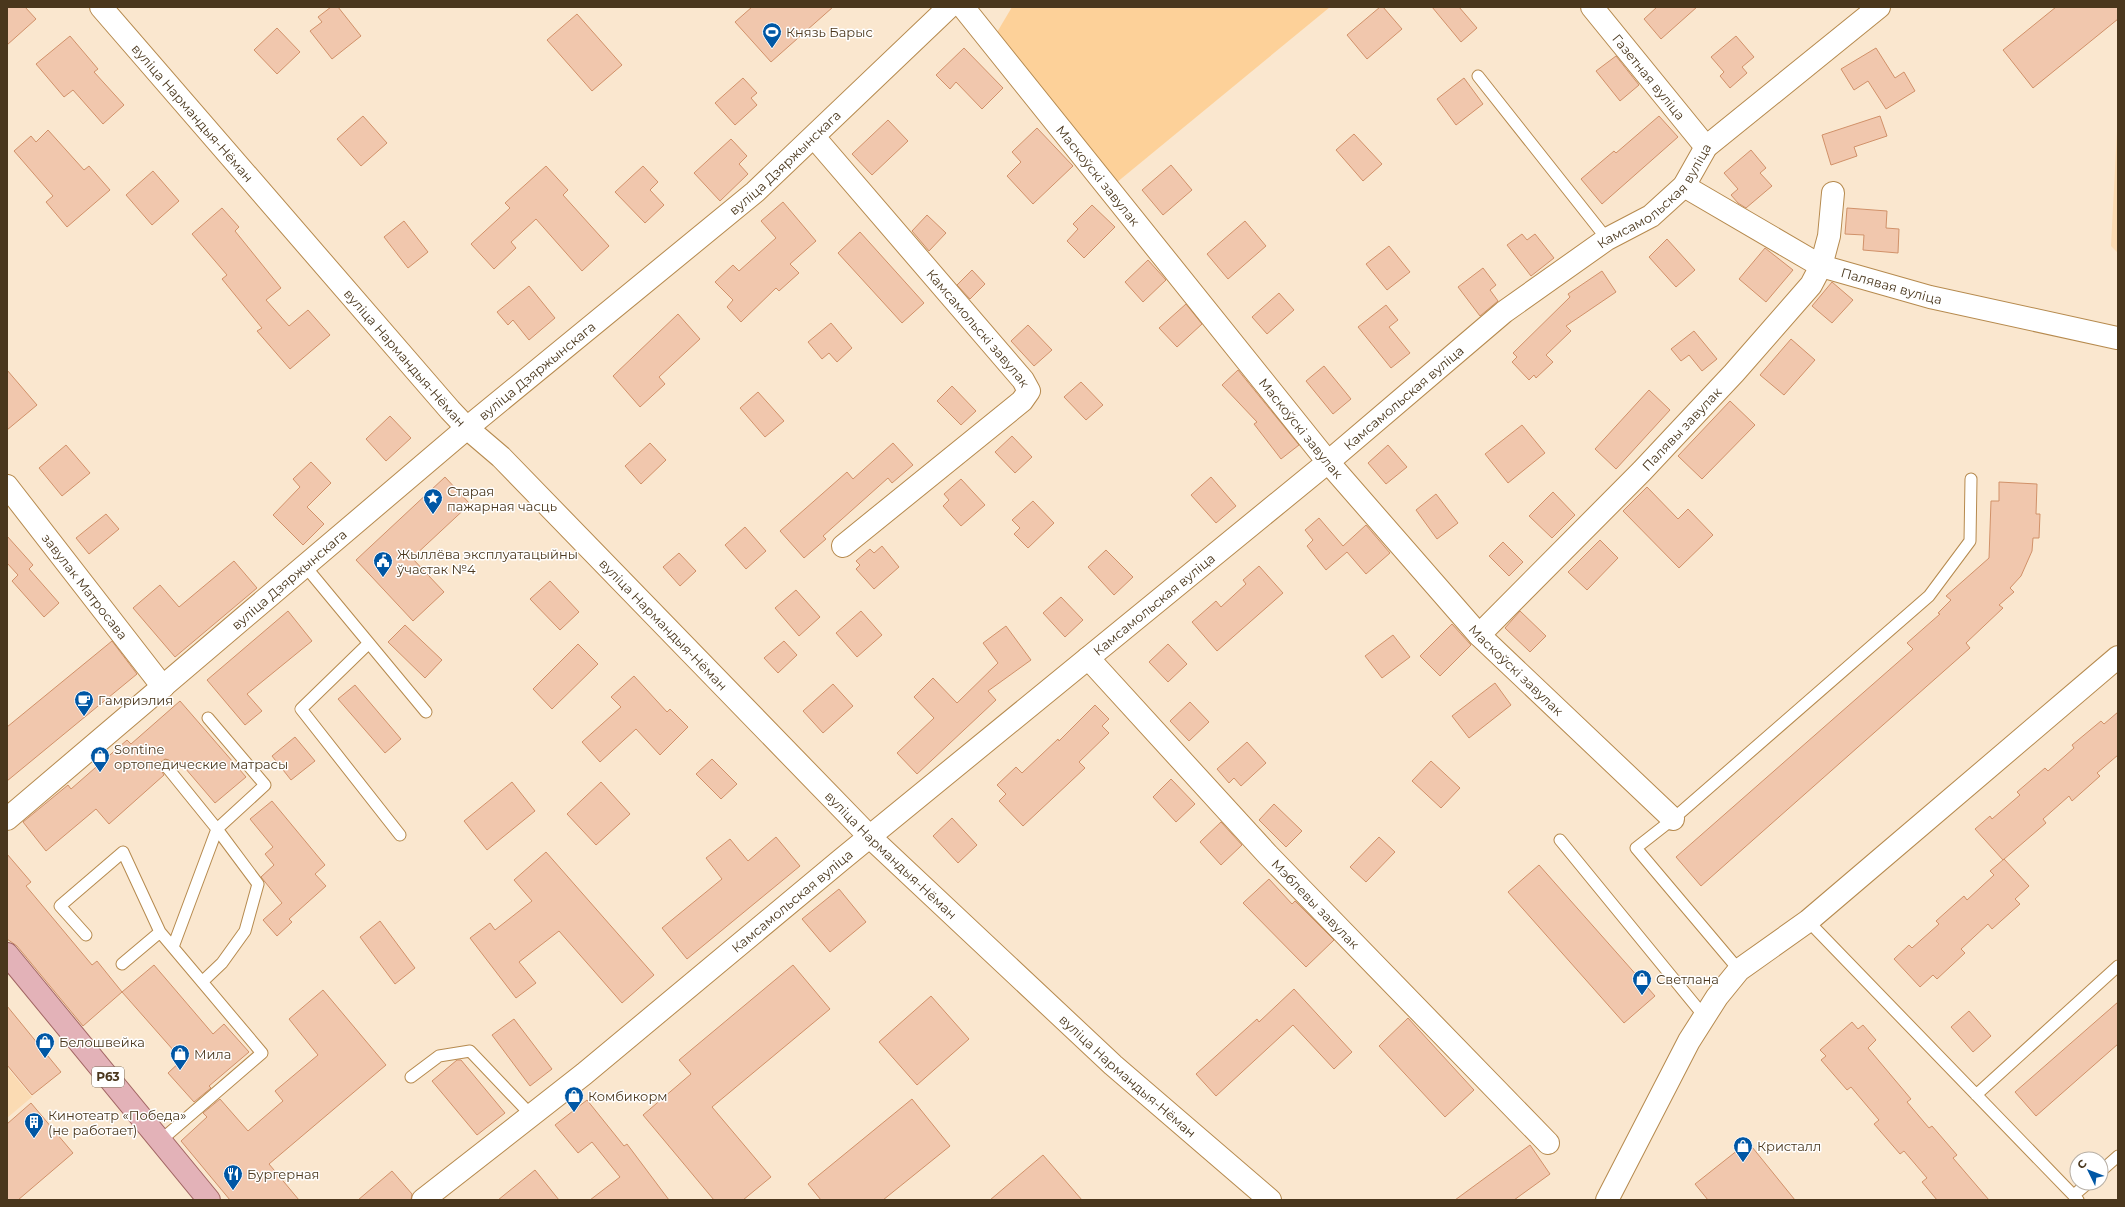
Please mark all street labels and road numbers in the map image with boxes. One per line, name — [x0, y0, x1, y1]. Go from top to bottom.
street label: Газетная вуліца — [1609, 31, 1689, 123]
street label: вуліца Нармандыя-Нёман — [129, 41, 257, 185]
street label: вуліца Дзяржынскага — [726, 107, 844, 218]
street label: Маскоўскі завулак — [1053, 122, 1144, 229]
street label: Камсамольская вуліца — [1594, 140, 1714, 252]
street label: Палявая вуліца — [1839, 264, 1944, 307]
street label: Камсамольскі завулак — [923, 266, 1033, 390]
street label: вуліца Нармандыя-Нёман — [341, 285, 469, 430]
street label: вуліца Дзяржынскага — [475, 318, 598, 423]
street label: Камсамольская вуліца — [1340, 342, 1467, 453]
street label: Маскоўскі завулак — [1256, 375, 1347, 482]
street label: Палявы завулак — [1638, 383, 1725, 474]
street label: вуліца Дзяржынскага — [228, 526, 350, 633]
street label: завулак Матросава — [39, 530, 131, 643]
street label: Камсамольская вуліца — [1090, 550, 1218, 659]
street label: вуліца Нармандыя-Нёман — [596, 555, 731, 694]
street label: Маскоўскі завулак — [1466, 621, 1567, 719]
street label: вуліца Нармандыя-Нёман — [822, 788, 960, 922]
street label: Камсамольская вуліца — [728, 846, 856, 956]
street label: Мэблевы завулак — [1268, 856, 1363, 952]
street label: вуліца Нармандыя-Нёман — [1056, 1011, 1199, 1141]
road number: Р63 — [92, 1067, 124, 1087]

